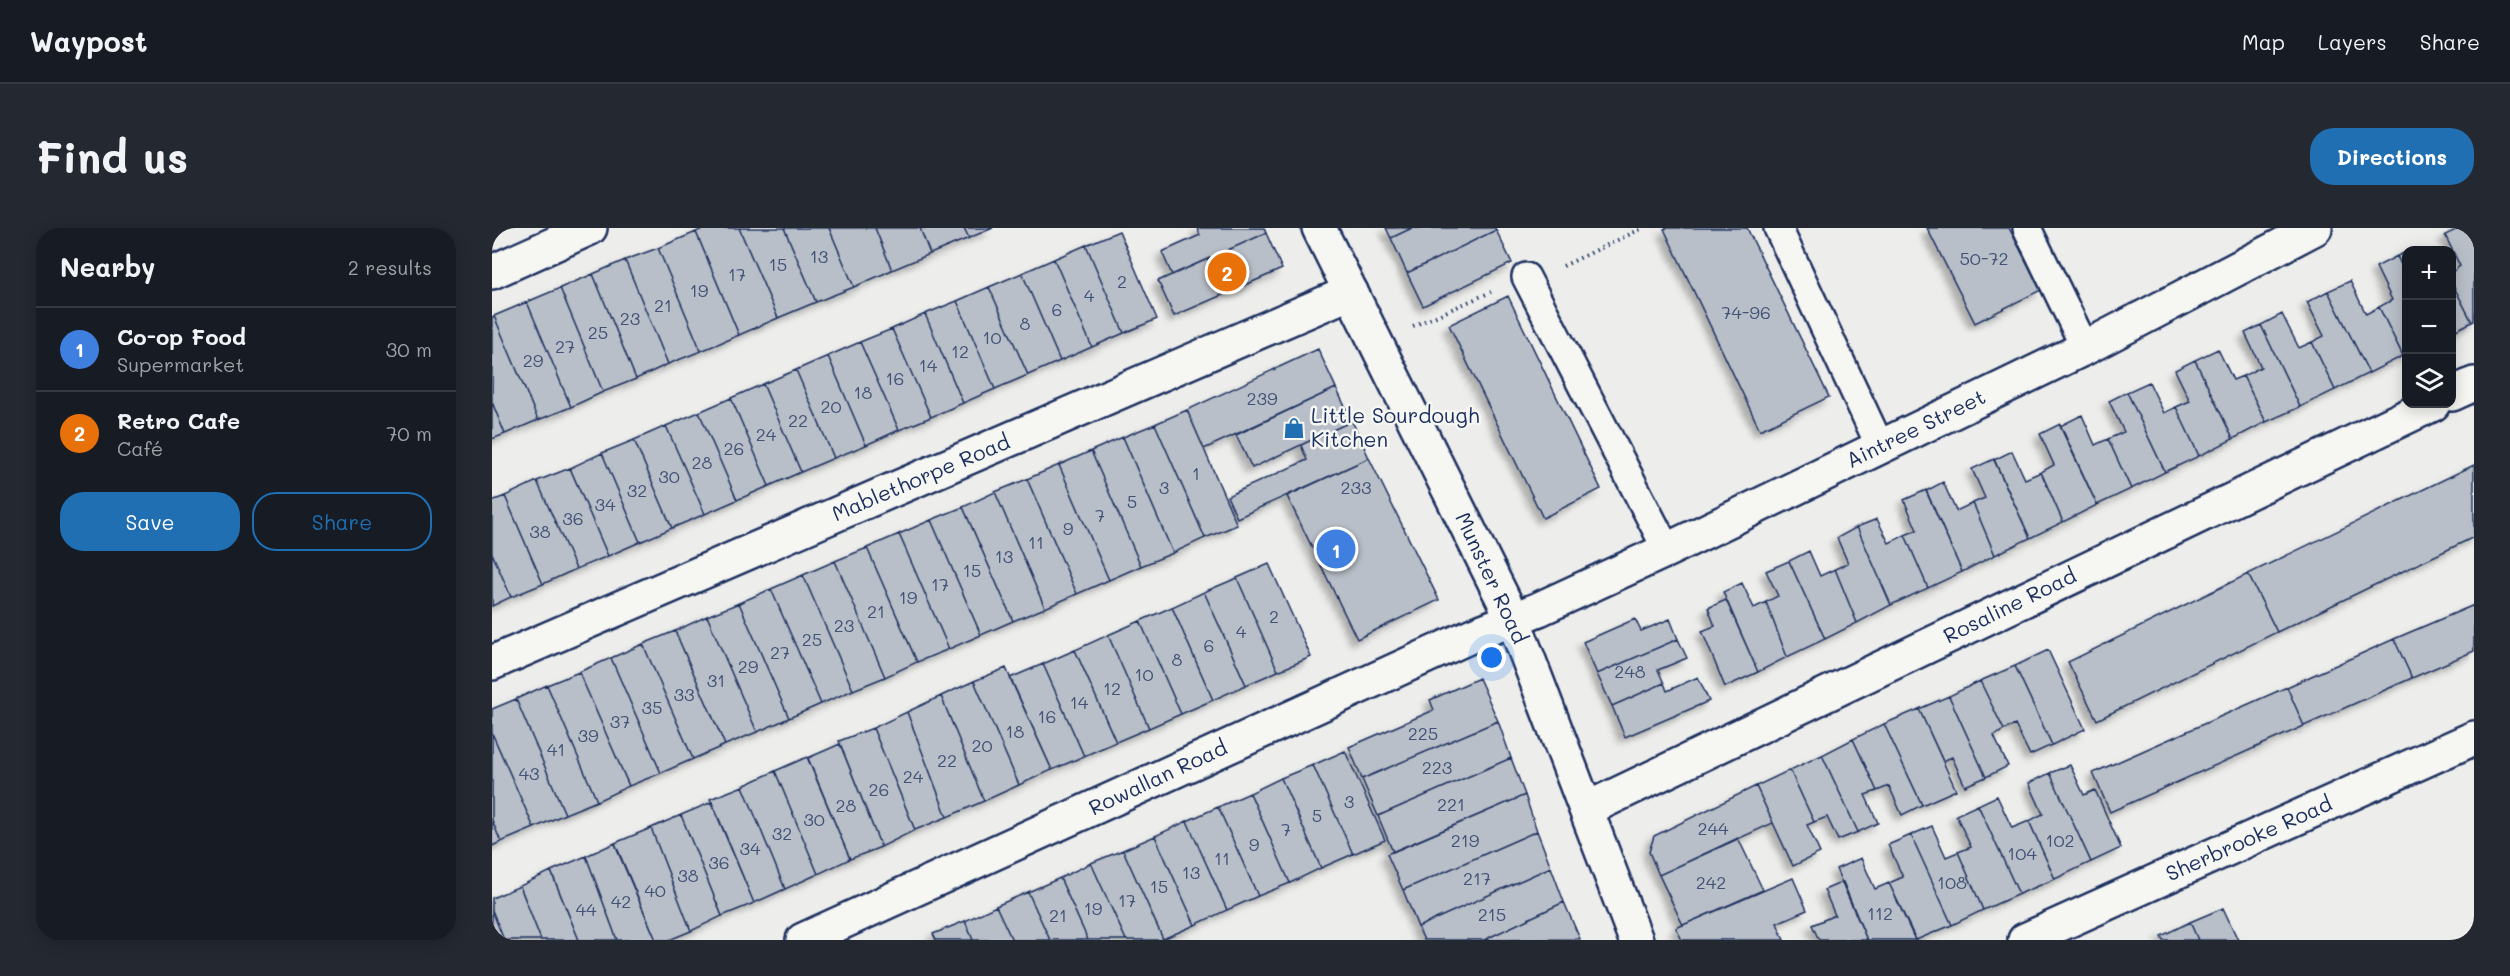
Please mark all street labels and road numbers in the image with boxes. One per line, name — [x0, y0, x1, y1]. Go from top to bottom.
street label: Aintree Street — [1841, 382, 1990, 473]
street label: Mablethorpe Road — [827, 427, 1013, 526]
street label: Munster Road — [1450, 507, 1535, 647]
street label: Rosaline Road — [1938, 561, 2080, 648]
street label: Rowallan Road — [1084, 733, 1231, 820]
street label: Sherbrooke Road — [2161, 789, 2336, 886]

